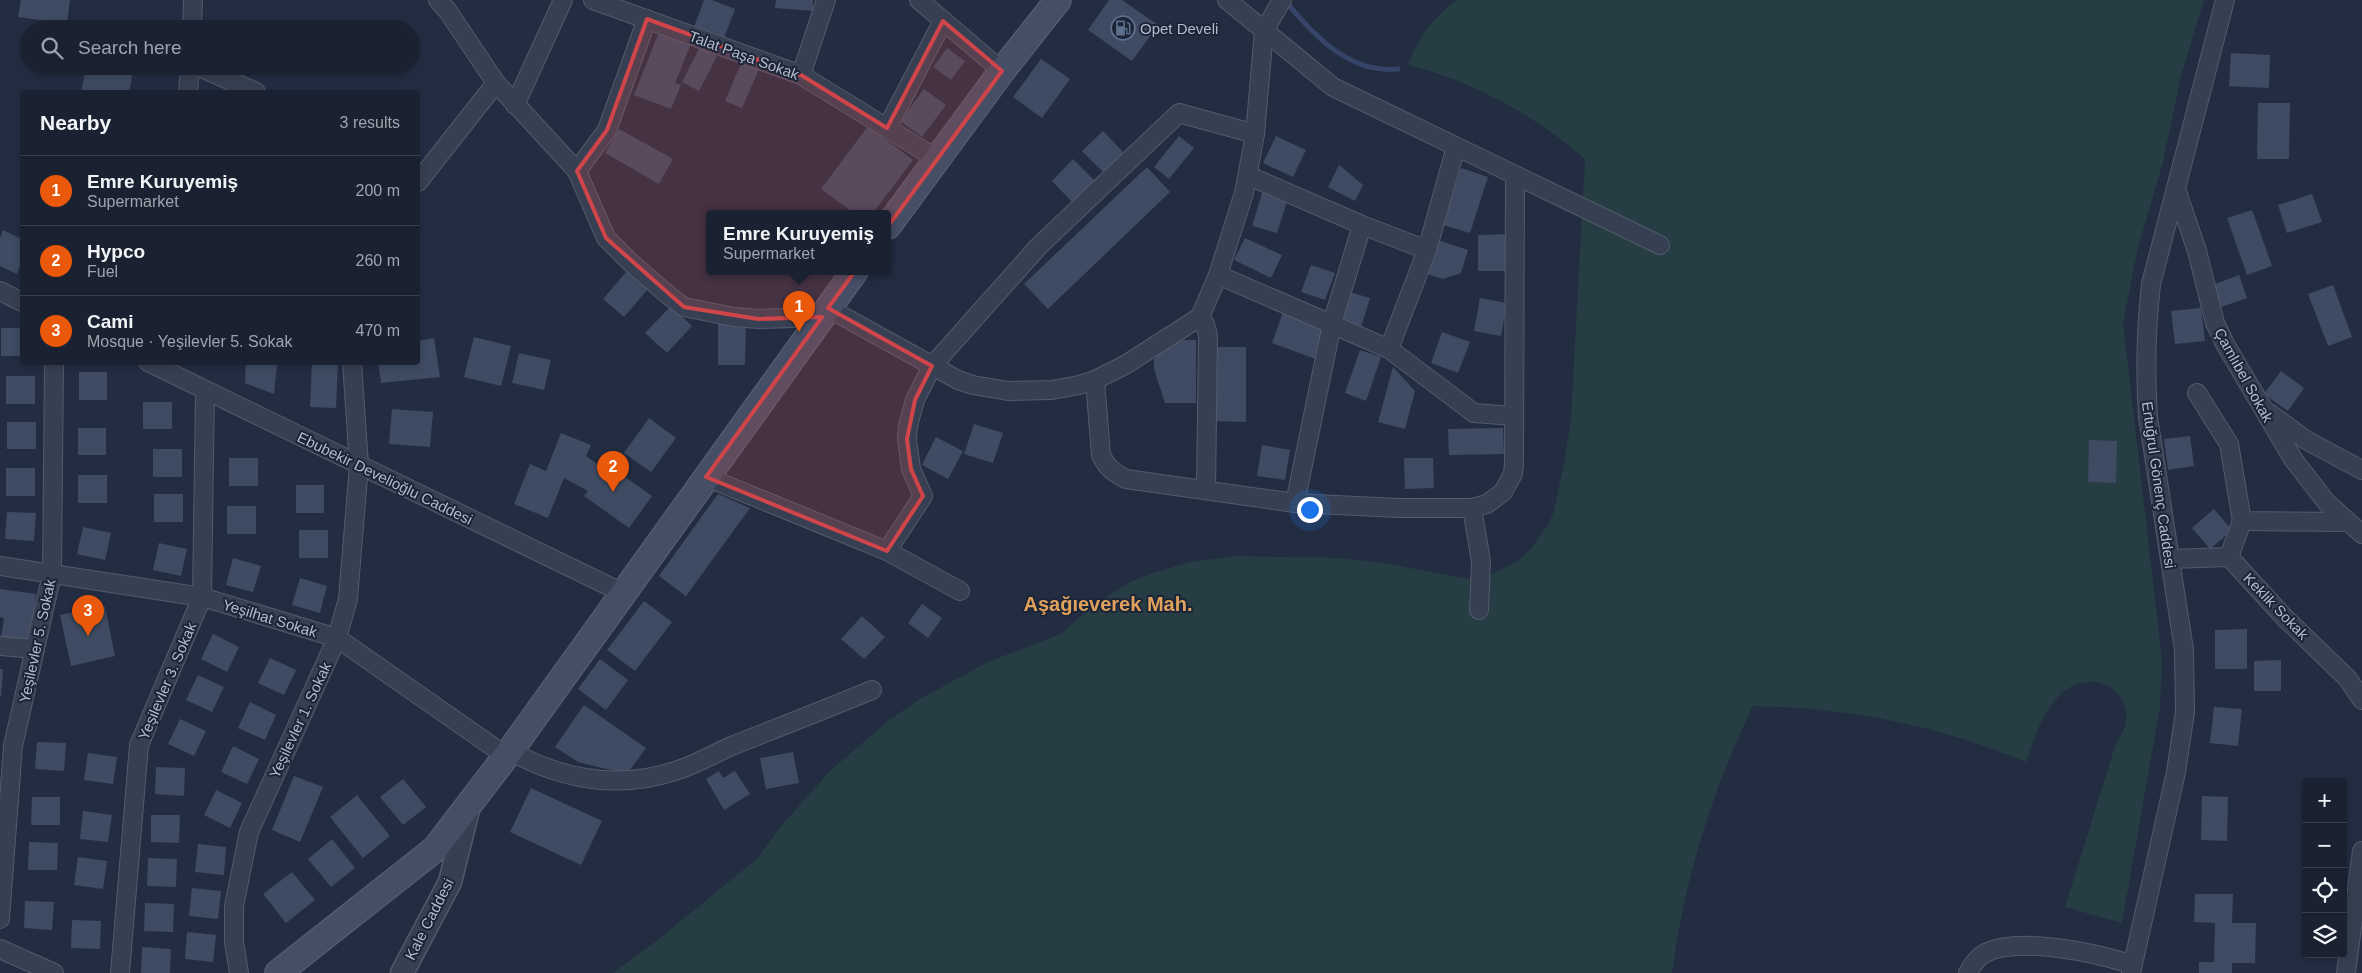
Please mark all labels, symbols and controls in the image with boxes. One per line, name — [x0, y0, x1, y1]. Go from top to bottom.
fuel station icon: Opet Develi — [1110, 15, 1136, 41]
search box — [20, 20, 420, 75]
place label: Opet Develi — [1140, 20, 1218, 37]
street label: Talat Paşa Sokak — [687, 27, 802, 83]
icon: search — [38, 34, 66, 62]
text: Search here — [78, 37, 182, 58]
text: Nearby — [40, 111, 111, 134]
text: 3 results — [340, 114, 400, 131]
text: Emre Kuruyemiş — [87, 171, 238, 192]
text: 1 — [52, 182, 60, 199]
text: 200 m — [356, 182, 400, 199]
text: Supermarket — [87, 193, 179, 210]
popup — [706, 210, 891, 275]
text: Emre Kuruyemiş — [723, 223, 874, 244]
text: Hypco — [87, 241, 145, 262]
text: Supermarket — [723, 245, 815, 262]
text: 2 — [52, 252, 60, 269]
text: 260 m — [356, 252, 400, 269]
text: Fuel — [87, 263, 118, 280]
pin: 1 — [783, 291, 815, 332]
text: Cami — [87, 311, 133, 332]
text: 3 — [52, 322, 60, 339]
text: 470 m — [356, 322, 400, 339]
street label: Çamlıbel Sokak — [2211, 325, 2277, 425]
text: Mosque · Yeşilevler 5. Sokak — [87, 333, 292, 350]
street label: Ertuğrul Gönenç Caddesi — [2139, 400, 2179, 570]
street label: Ebubekir Develioğlu Caddesi — [295, 428, 475, 528]
pin: 2 — [597, 451, 629, 492]
your location — [1297, 497, 1323, 523]
street label: Keklik Sokak — [2240, 569, 2312, 643]
street label: Yeşilevler 5. Sokak — [16, 577, 59, 704]
district label: Aşağıeverek Mah. — [1024, 593, 1192, 615]
pin: 3 — [72, 595, 104, 636]
street label: Yeşilhat Sokak — [221, 596, 320, 641]
street label: Yeşilevler 3. Sokak — [135, 619, 200, 742]
street label: Yeşilevler 1. Sokak — [266, 659, 335, 781]
map controls — [2302, 778, 2347, 958]
button: + — [2302, 778, 2347, 823]
button: − — [2302, 823, 2347, 868]
button: locate — [2302, 868, 2347, 913]
street label: Kale Caddesi — [401, 875, 457, 963]
button: layers — [2302, 913, 2347, 958]

